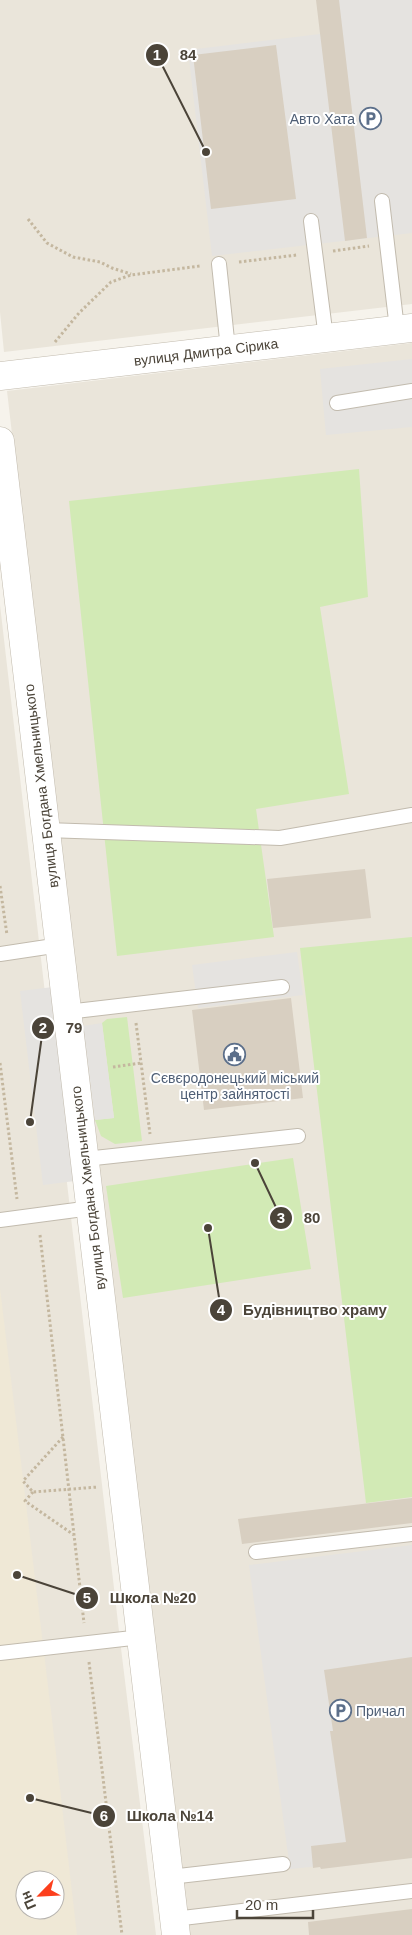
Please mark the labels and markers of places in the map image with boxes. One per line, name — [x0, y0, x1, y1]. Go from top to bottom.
callout: 84 — [144, 40, 206, 70]
parking icon: Авто Хата — [359, 107, 383, 131]
place label: Авто Хата — [290, 111, 355, 127]
callout: 79 — [31, 1013, 92, 1043]
public building icon: Сєвєродонецький міський центр зайнятості — [223, 1043, 247, 1067]
place label: Сєвєродонецький міський центр зайнятості — [151, 1070, 319, 1102]
callout: 80 — [269, 1203, 330, 1233]
callout: Будівництво храму — [209, 1295, 397, 1325]
callout: Школа №20 — [75, 1583, 206, 1613]
parking icon: Причал — [328, 1699, 352, 1723]
place label: Причал — [356, 1703, 405, 1719]
callout: Школа №14 — [92, 1801, 223, 1831]

